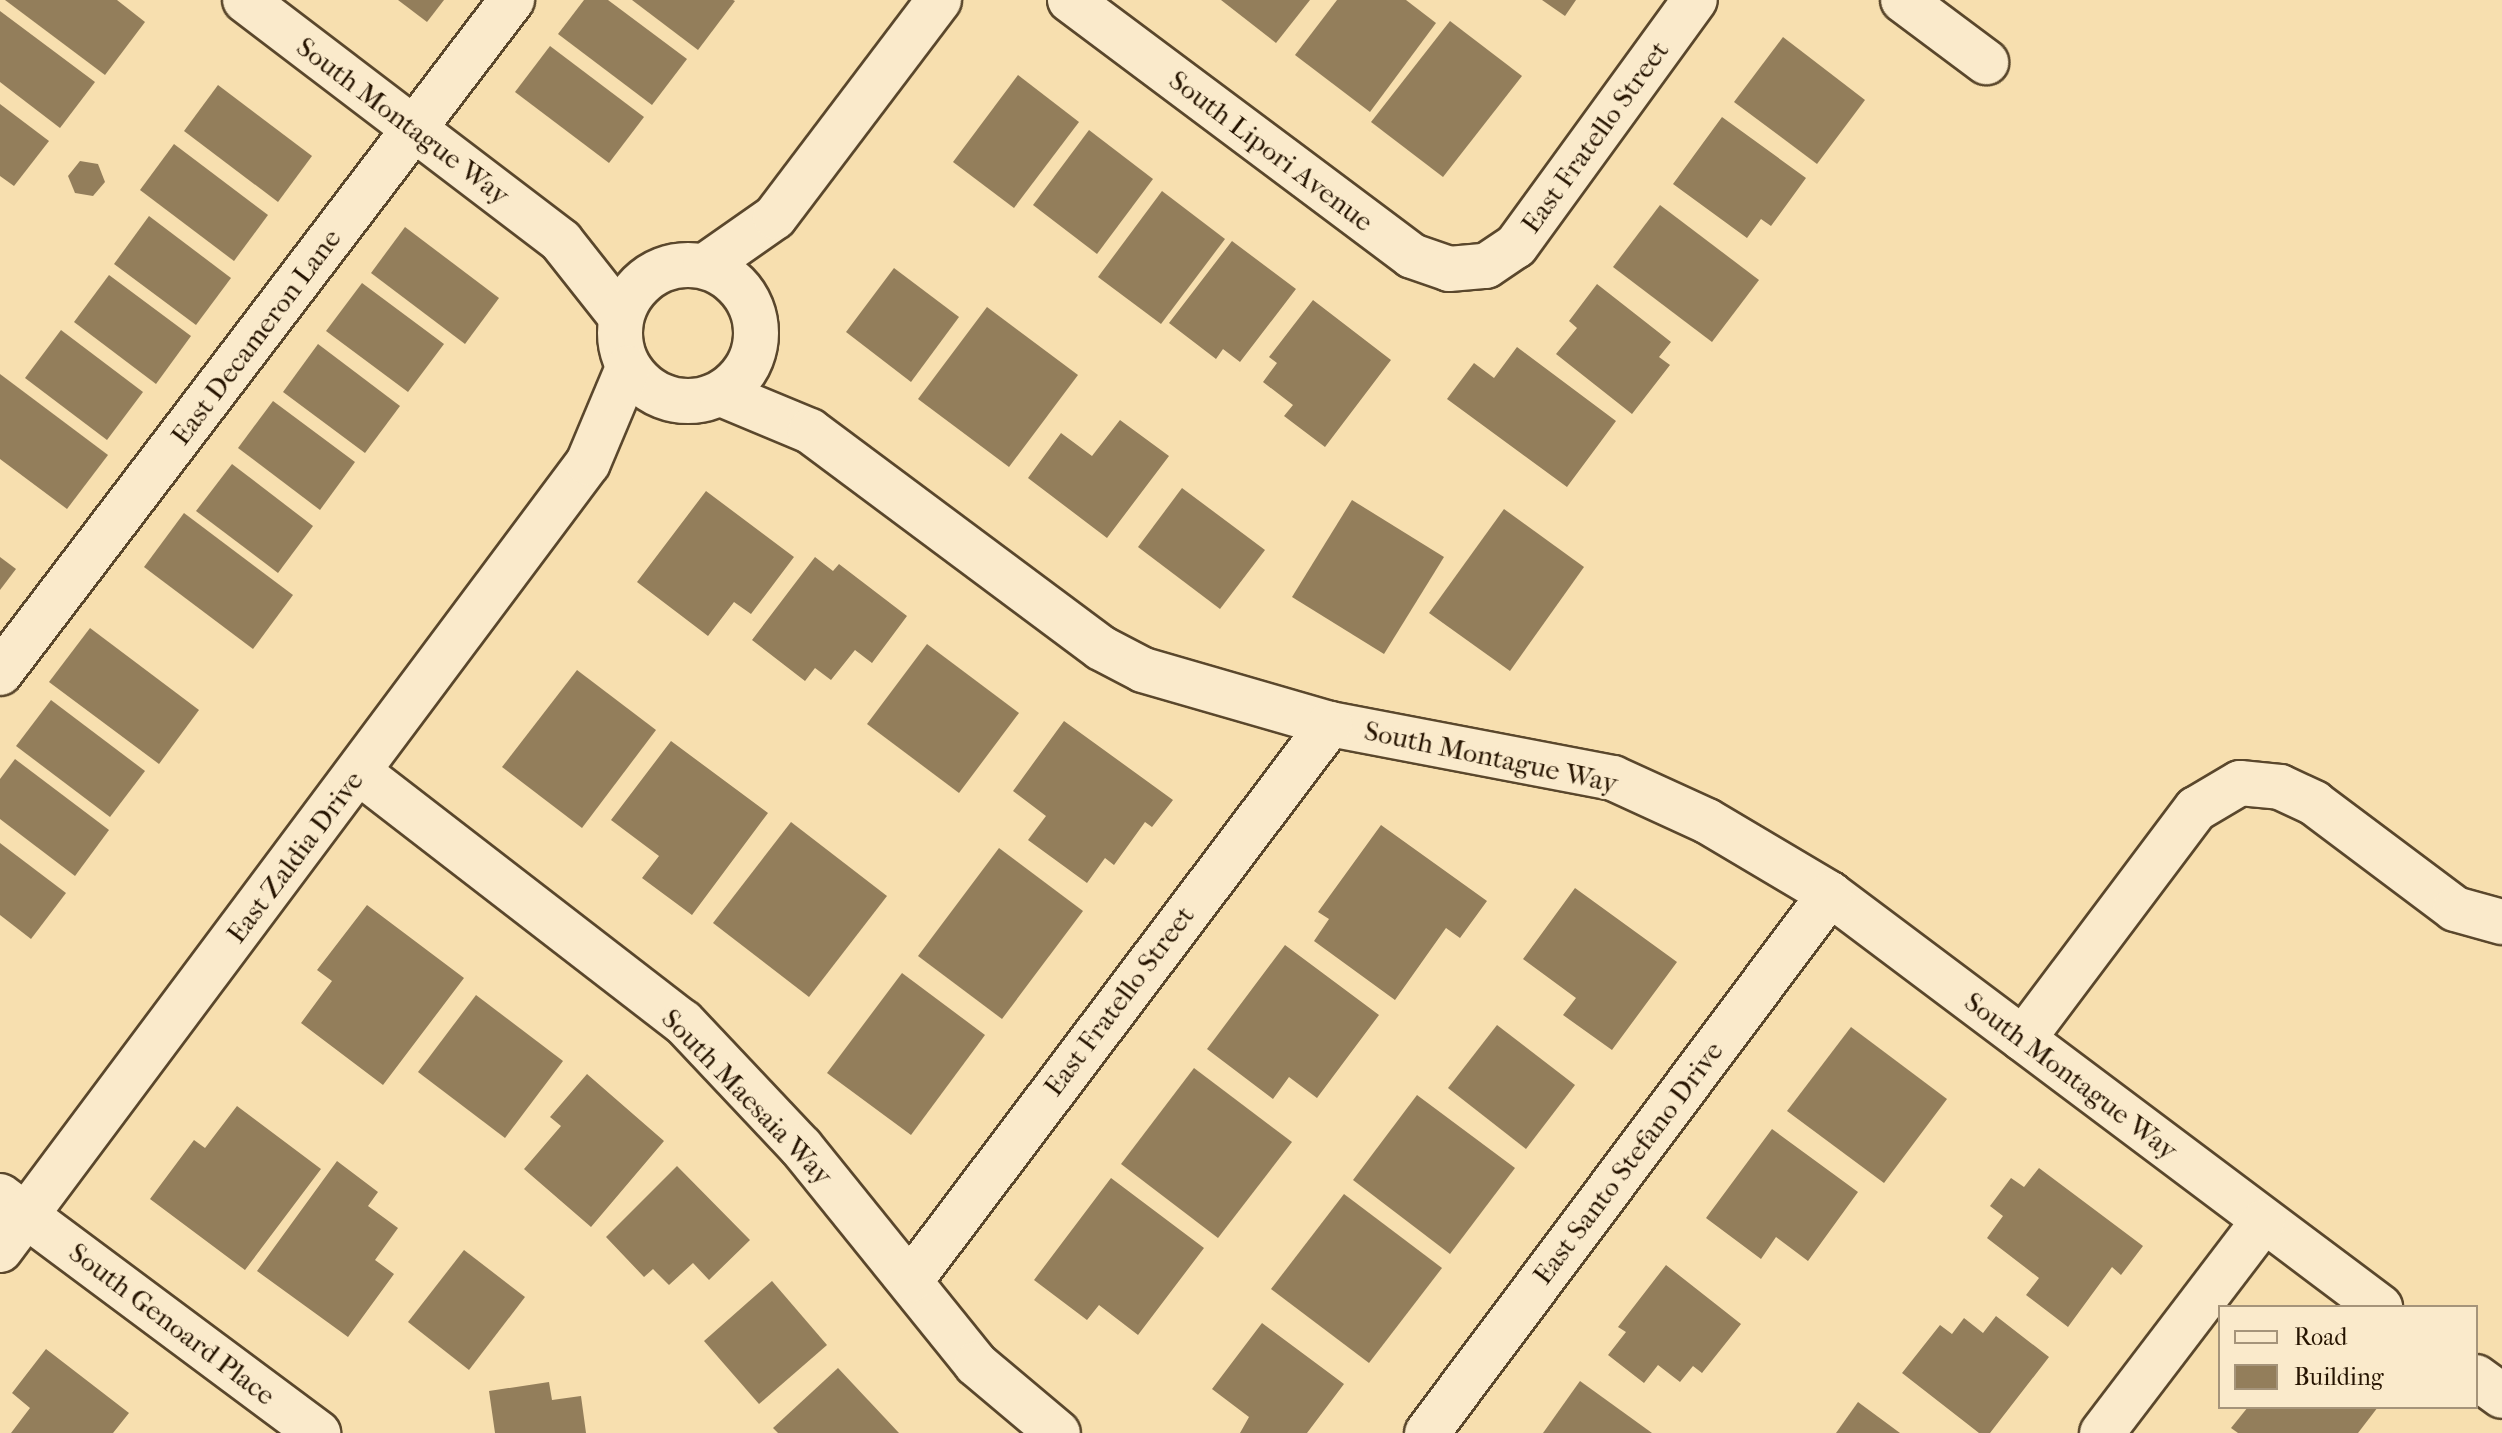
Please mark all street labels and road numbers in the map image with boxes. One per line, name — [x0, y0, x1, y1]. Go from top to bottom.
street label: South Montague Way — [290, 30, 516, 212]
street label: East Fratello Street — [1514, 34, 1676, 240]
street label: South Lipori Avenue — [1162, 63, 1380, 239]
street label: East Decameron Lane — [164, 222, 348, 452]
street label: South Montague Way — [1361, 714, 1621, 800]
street label: East Zaldia Drive — [219, 764, 371, 950]
street label: East Fratello Street — [1037, 899, 1201, 1103]
street label: South Montague Way — [1958, 985, 2184, 1167]
street label: South Maesaia Way — [654, 1002, 840, 1192]
street label: East Santo Stefano Drive — [1526, 1035, 1730, 1291]
street label: South Genoard Place — [62, 1236, 282, 1412]

